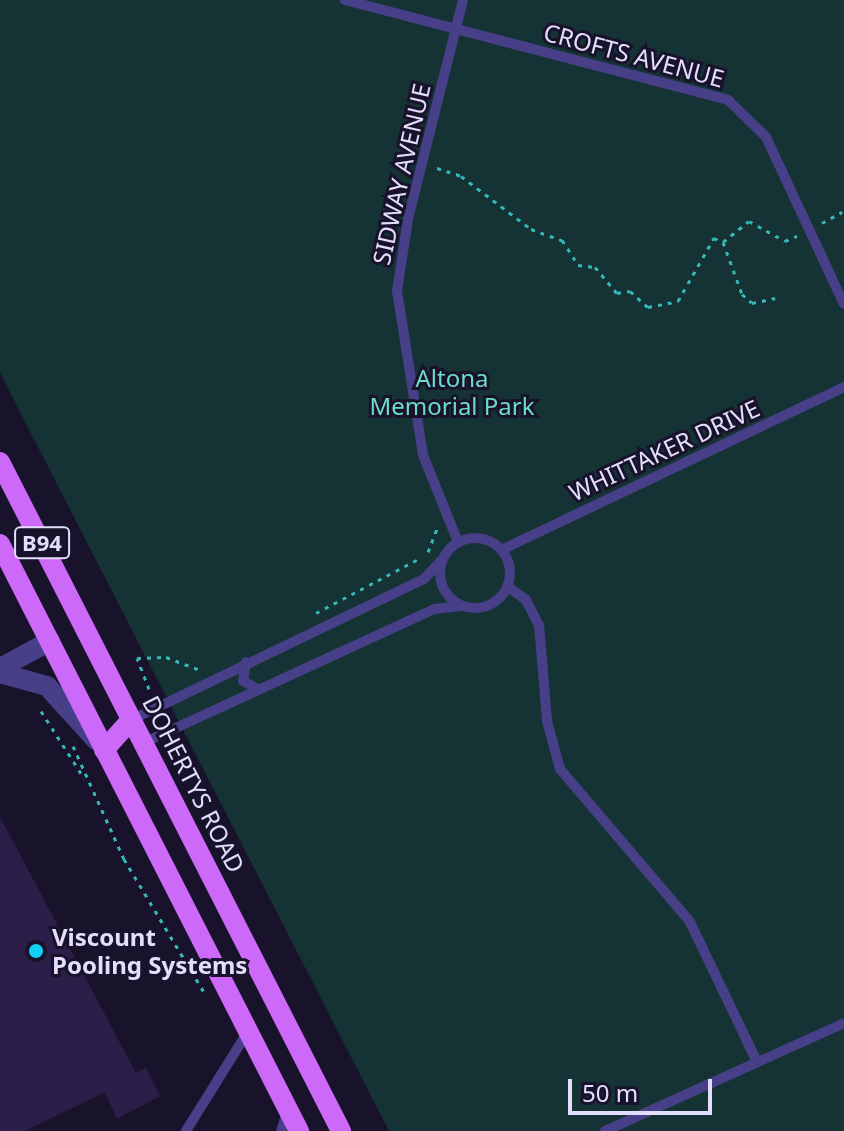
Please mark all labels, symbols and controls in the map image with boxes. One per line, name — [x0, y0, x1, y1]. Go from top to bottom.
street label: CROFTS AVENUE — [541, 17, 727, 93]
street label: SIDWAY AVENUE — [366, 81, 436, 267]
park label: Altona Memorial Park — [370, 364, 534, 420]
street label: WHITTAKER DRIVE — [564, 393, 764, 507]
road number: B94 — [14, 525, 70, 561]
street label: DOHERTYS ROAD — [137, 691, 251, 877]
place label: Viscount Pooling Systems — [52, 923, 247, 979]
marker: Viscount Pooling Systems — [27, 942, 45, 960]
scale bar — [572, 1063, 716, 1113]
text: 50 m — [582, 1076, 638, 1109]

